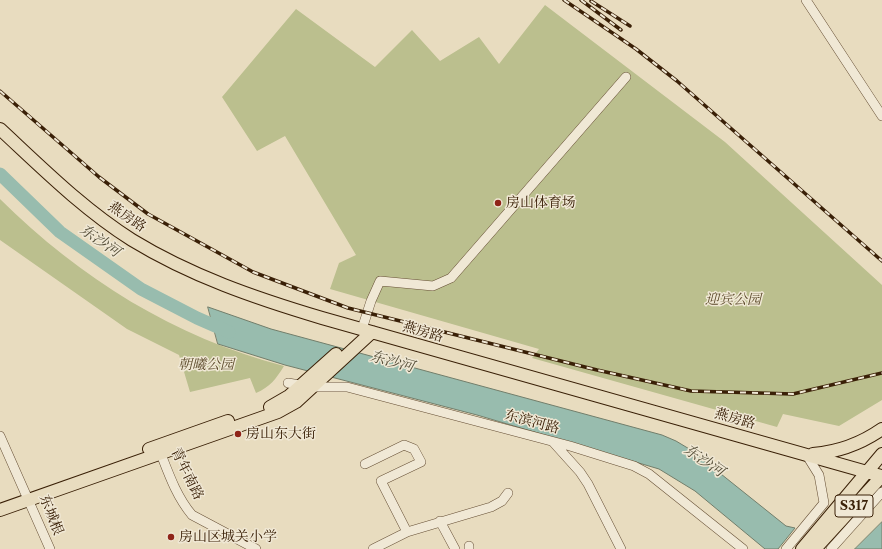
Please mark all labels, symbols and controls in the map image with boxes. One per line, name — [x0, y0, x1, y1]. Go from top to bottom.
place label: 房山体育场 — [506, 195, 576, 211]
street label: 燕房路 — [105, 198, 149, 236]
marker: 房山体育场 — [493, 198, 503, 208]
water label: 东沙河 — [76, 221, 124, 261]
park label: 迎宾公园 — [705, 292, 761, 308]
street label: 燕房路 — [400, 318, 446, 346]
water label: 东沙河 — [368, 347, 416, 377]
park label: 朝曦公园 — [178, 357, 234, 373]
street label: 燕房路 — [712, 405, 758, 433]
street label: 东滨河路 — [503, 407, 561, 437]
place label: 房山东大街 — [246, 426, 316, 442]
marker: 房山东大街 — [233, 429, 243, 439]
water label: 东沙河 — [680, 441, 728, 481]
street label: 青年南路 — [167, 445, 207, 503]
street label: 东城根 — [35, 492, 67, 538]
road number: S317 — [835, 495, 873, 517]
place label: 房山区城关小学 — [179, 529, 277, 545]
marker: 房山区城关小学 — [166, 532, 176, 542]

